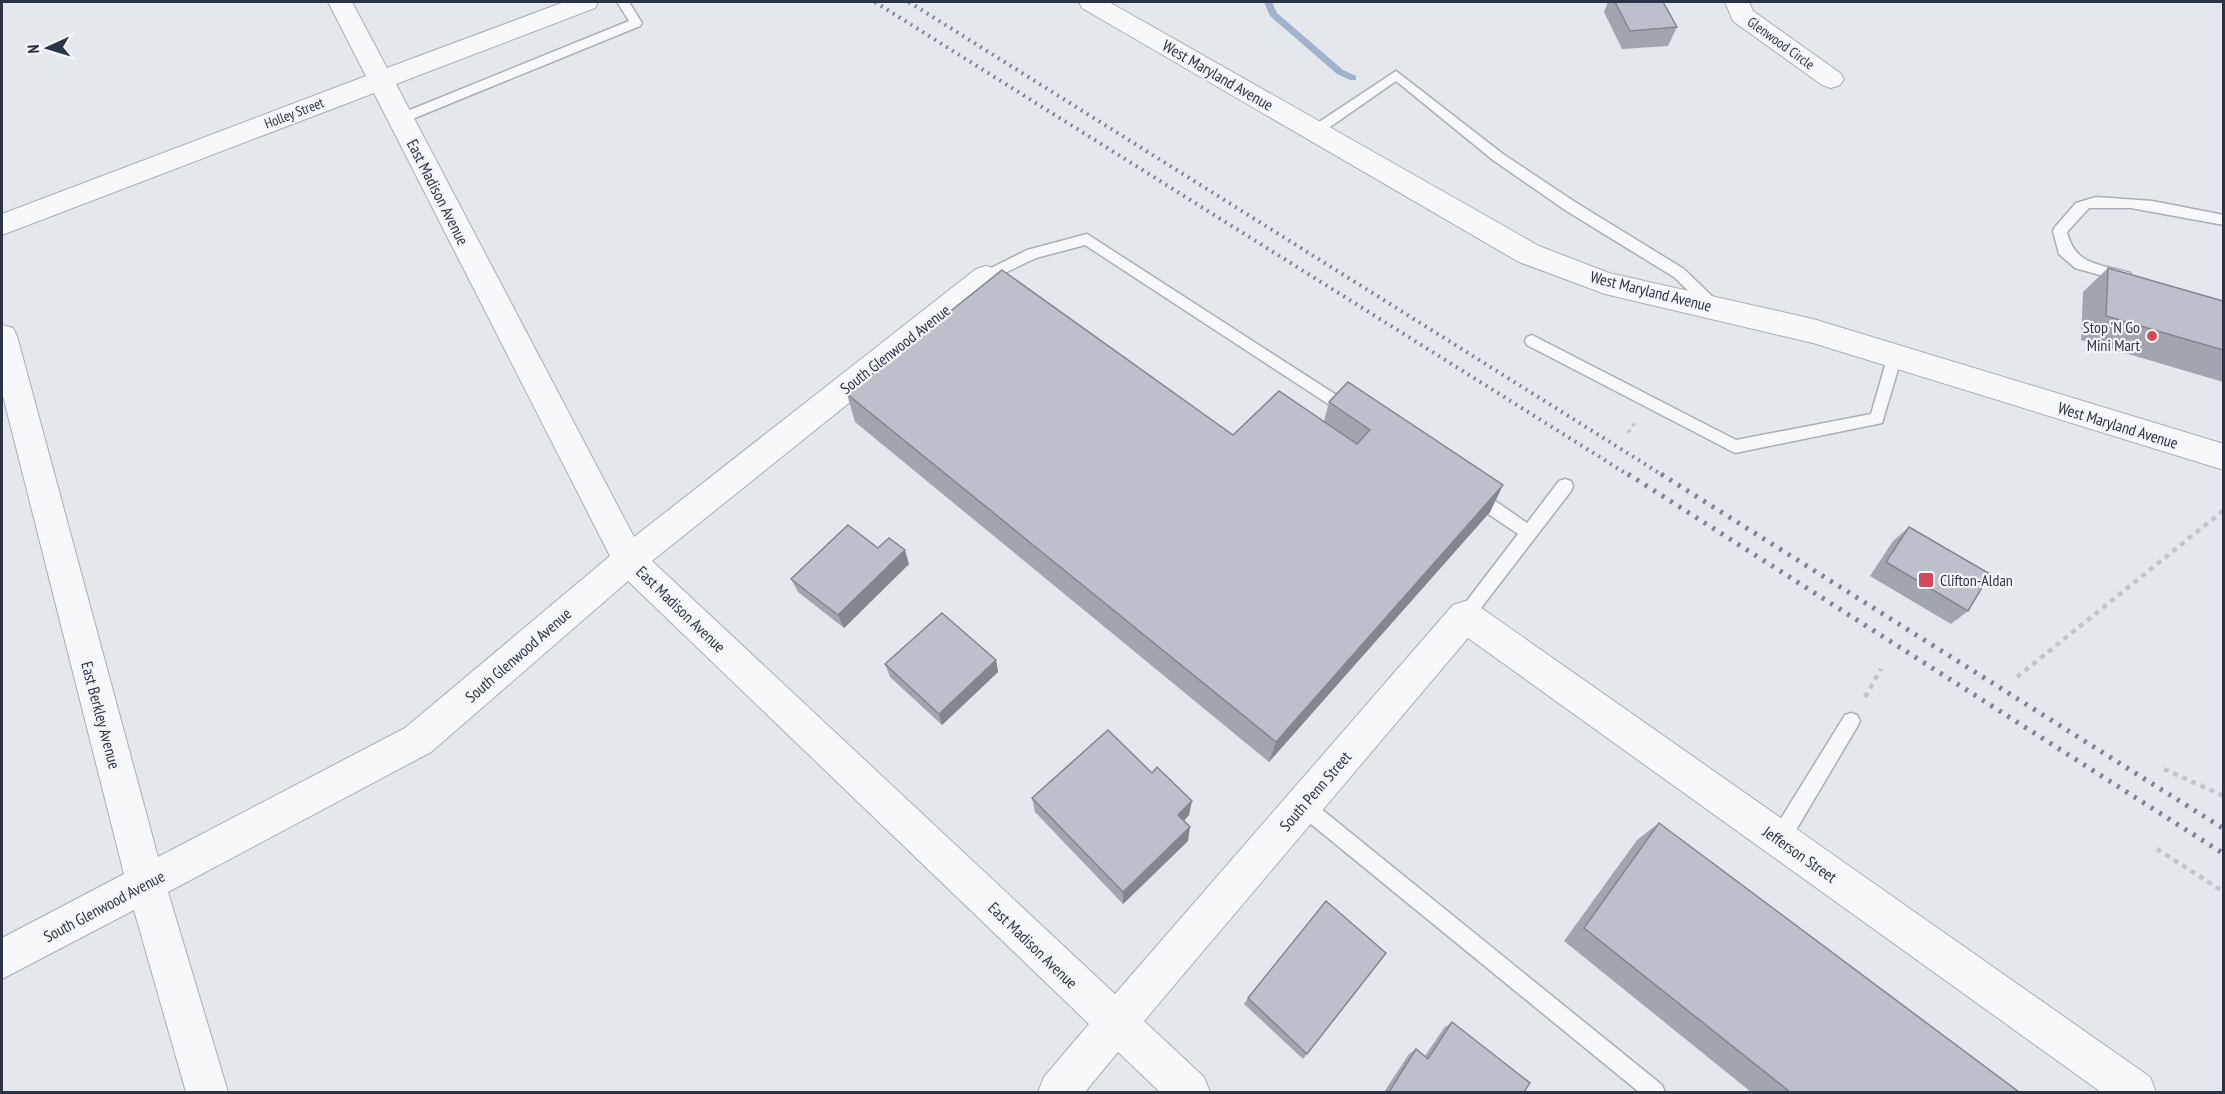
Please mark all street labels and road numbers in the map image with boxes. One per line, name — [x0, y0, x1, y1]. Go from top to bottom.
street label: Glenwood Circle — [1744, 13, 1818, 74]
street label: West Maryland Avenue — [1159, 35, 1277, 115]
street label: Holley Street — [262, 93, 326, 133]
street label: East Madison Avenue — [403, 136, 473, 248]
street label: West Maryland Avenue — [1588, 266, 1714, 316]
street label: South Glenwood Avenue — [836, 300, 954, 398]
street label: West Maryland Avenue — [2056, 397, 2180, 453]
street label: East Madison Avenue — [632, 561, 730, 657]
street label: South Glenwood Avenue — [461, 603, 575, 707]
street label: East Berkley Avenue — [77, 659, 125, 771]
street label: South Penn Street — [1275, 746, 1356, 835]
street label: Jefferson Street — [1758, 821, 1841, 887]
street label: South Glenwood Avenue — [40, 866, 168, 946]
street label: East Madison Avenue — [984, 897, 1082, 993]

